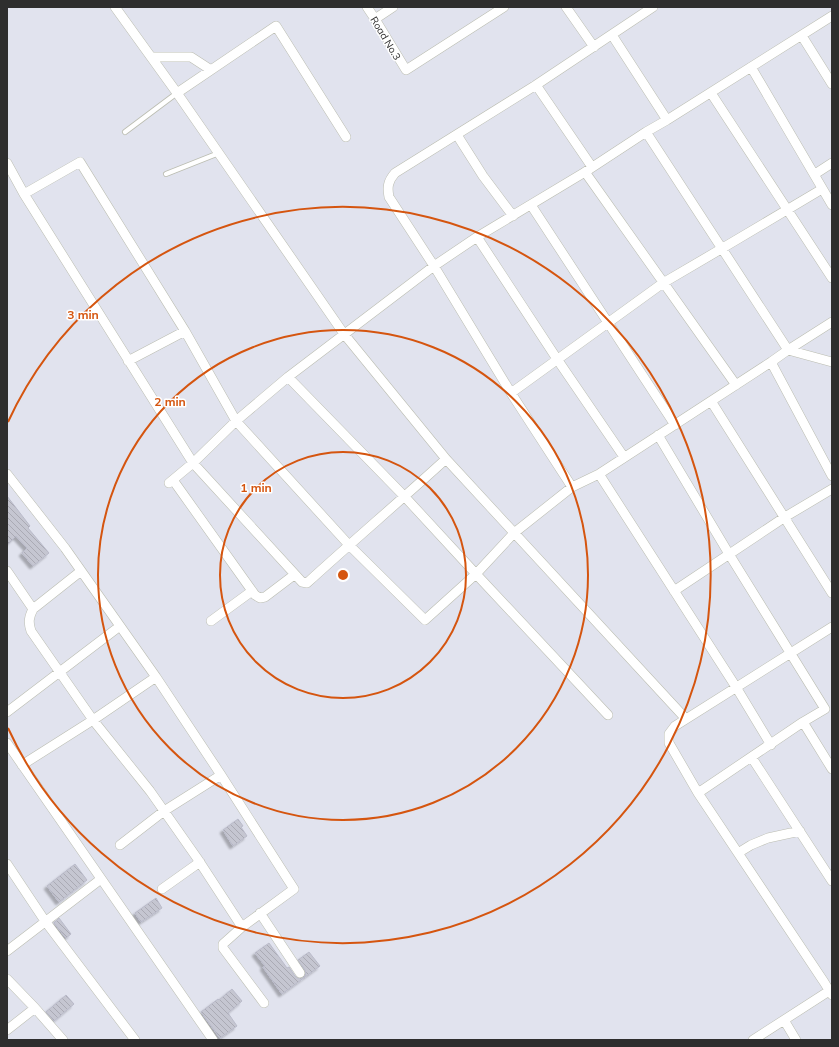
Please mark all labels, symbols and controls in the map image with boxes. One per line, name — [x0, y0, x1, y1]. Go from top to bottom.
street label: Road No.3 — [368, 14, 404, 62]
text: 3 min — [67, 307, 99, 322]
text: 2 min — [154, 394, 186, 409]
text: 1 min — [240, 480, 272, 495]
centre of rings — [336, 568, 350, 582]

